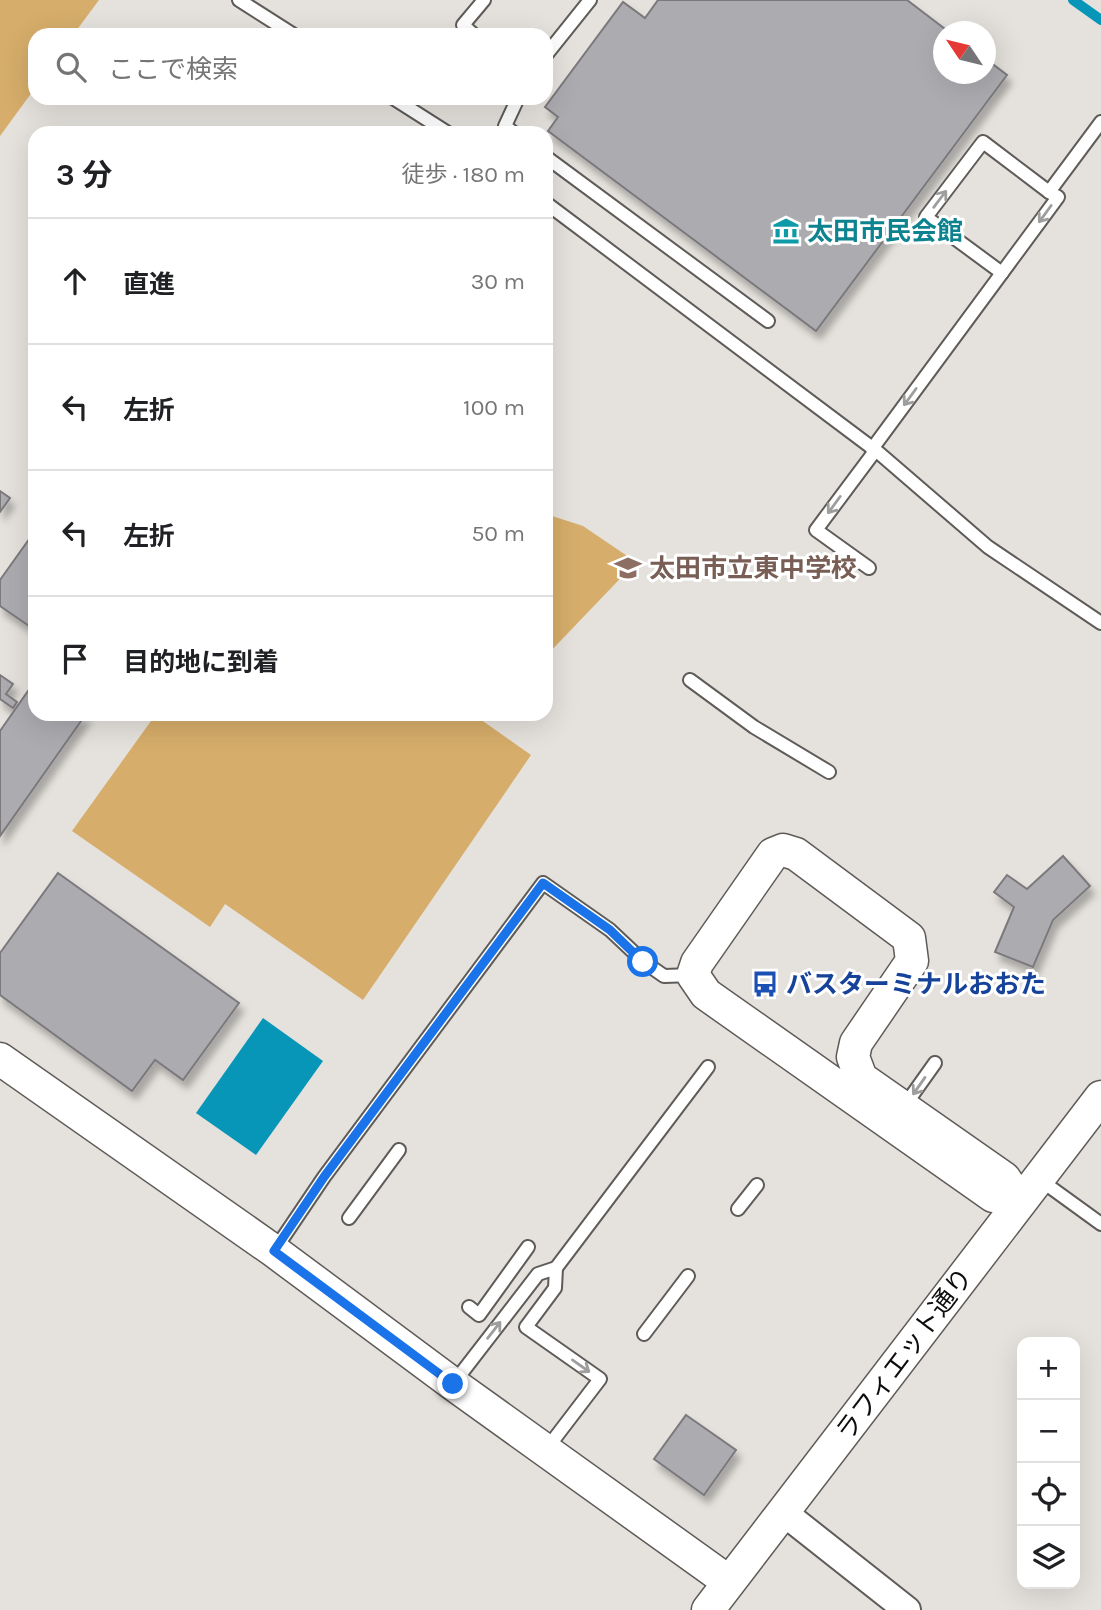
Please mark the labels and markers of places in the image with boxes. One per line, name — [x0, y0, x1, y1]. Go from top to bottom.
museum icon: 太田市民会館 — [771, 216, 801, 246]
place label: 太田市民会館 — [807, 216, 963, 247]
school or university icon: 太田市立東中学校 — [613, 553, 643, 583]
place label: 太田市立東中学校 — [649, 553, 857, 584]
bus stop icon: バスターミナルおおた — [750, 969, 780, 999]
place label: バスターミナルおおた — [786, 969, 1046, 1000]

